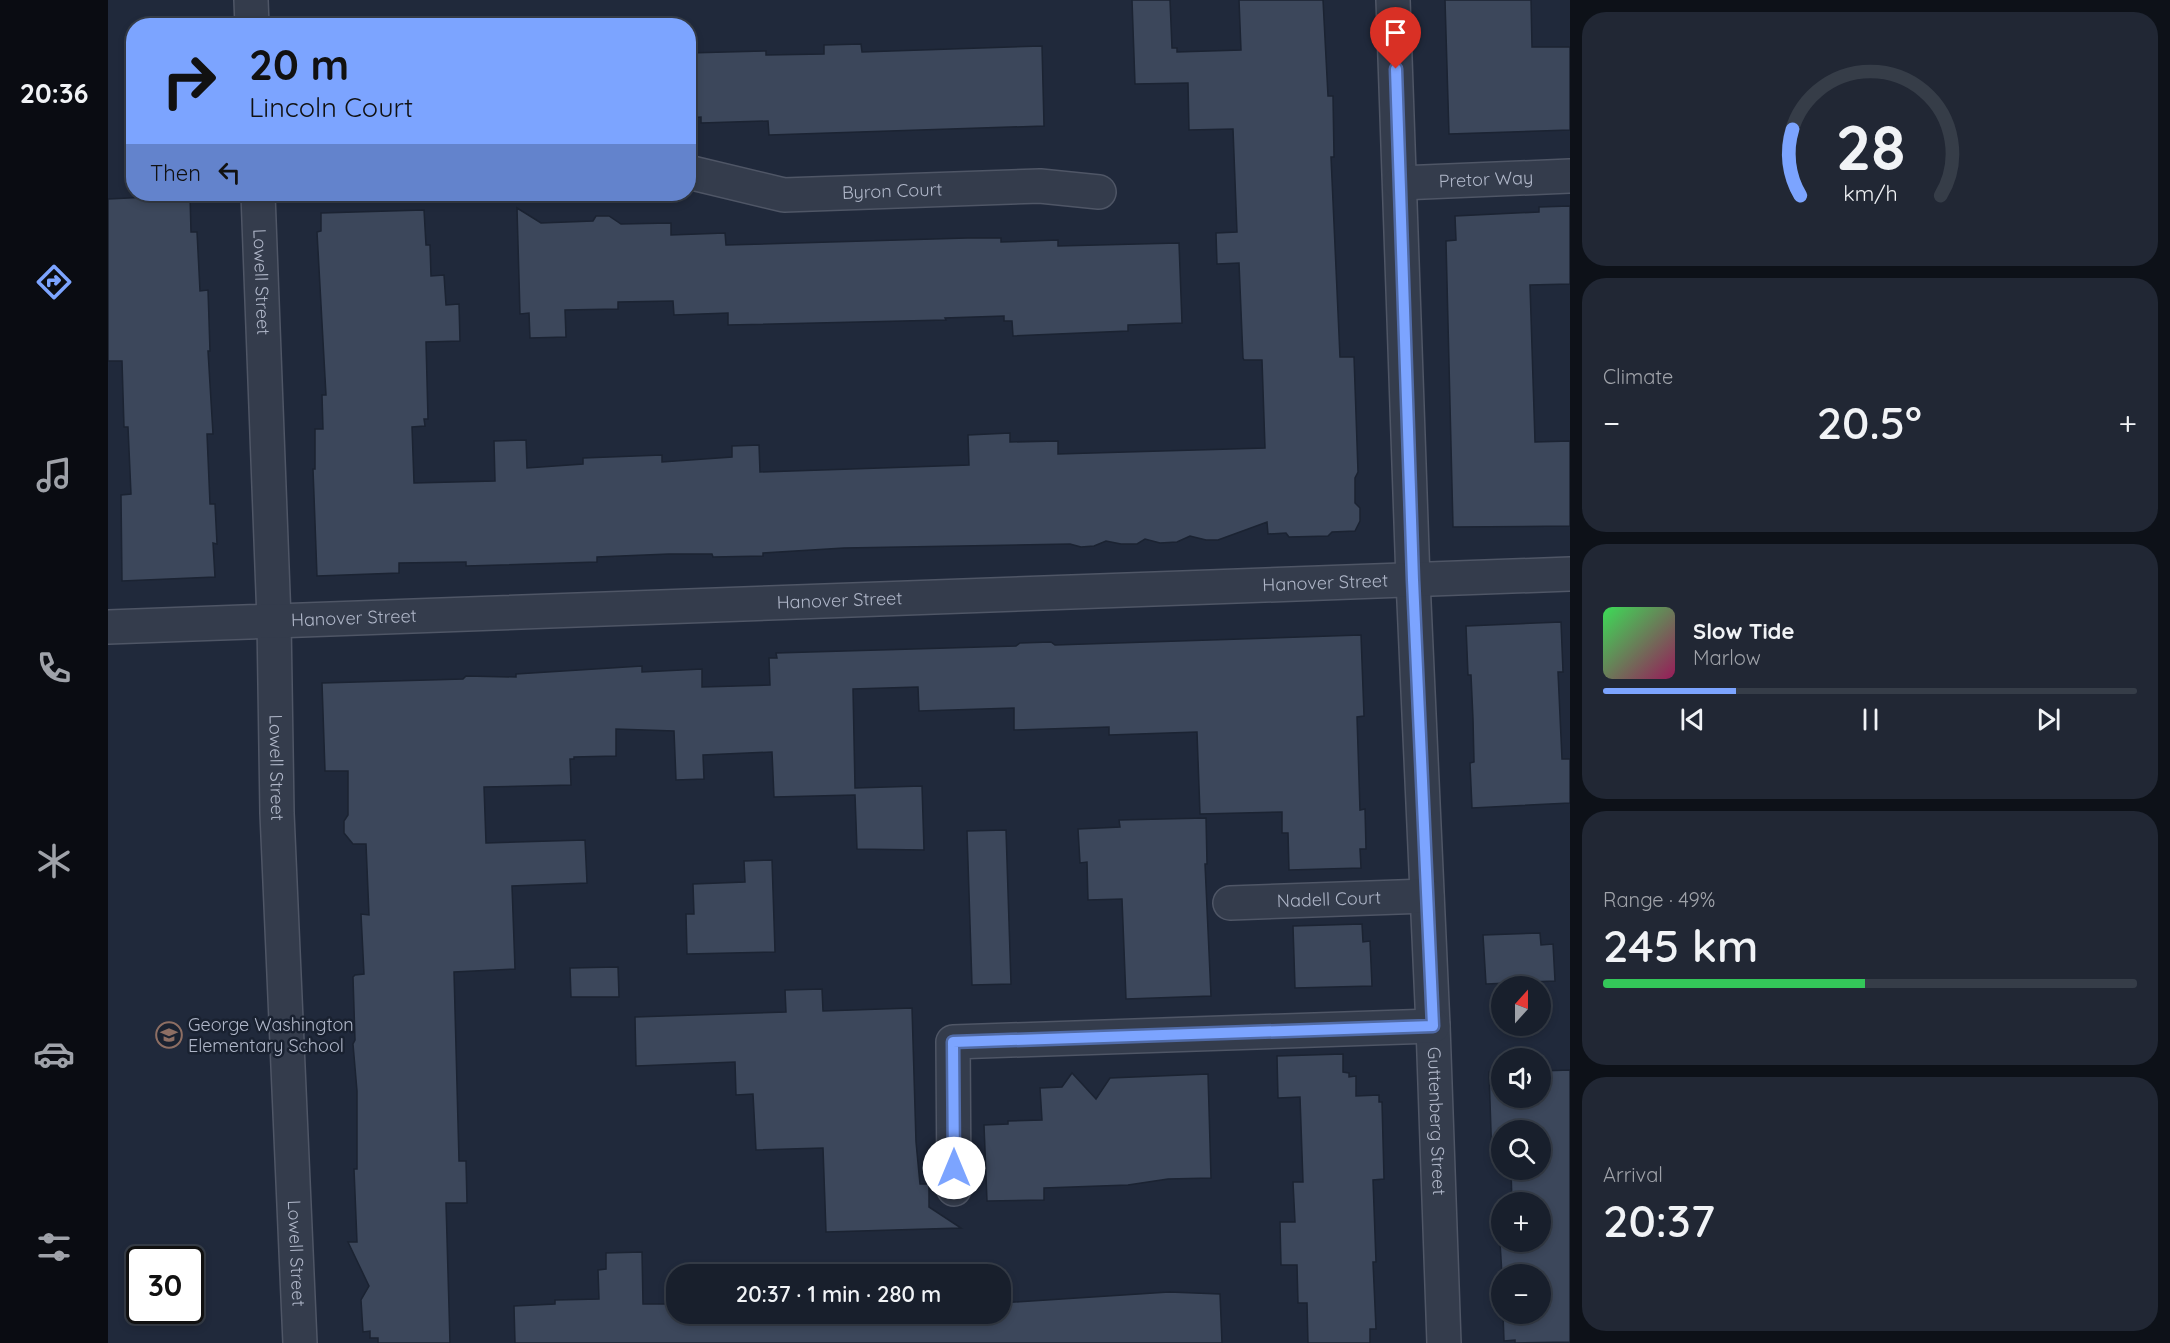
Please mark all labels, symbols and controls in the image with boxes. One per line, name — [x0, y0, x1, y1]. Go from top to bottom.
pin — [1370, 7, 1421, 69]
icon: arrive — [1379, 16, 1412, 49]
text: 20 m — [249, 38, 349, 91]
icon: right — [150, 42, 228, 120]
text: 20:36 — [20, 76, 88, 110]
text: Lincoln Court — [249, 90, 413, 124]
text: 28 — [1835, 108, 1905, 186]
icon: left — [213, 156, 246, 189]
text: Then — [150, 159, 201, 187]
street label: Pretor Way — [1438, 166, 1534, 192]
street label: Byron Court — [842, 177, 943, 204]
text: km/h — [1843, 180, 1897, 206]
street label: Lowell Street — [248, 228, 275, 336]
icon: directions — [33, 261, 75, 303]
text: Climate — [1603, 364, 1673, 389]
text: 20.5° — [1817, 394, 1922, 450]
text: − — [1603, 402, 1620, 443]
text: + — [2118, 402, 2137, 443]
icon: music — [33, 454, 75, 496]
street label: Hanover Street — [1262, 569, 1388, 596]
street label: Hanover Street — [776, 586, 903, 614]
street label: Hanover Street — [291, 604, 417, 631]
text: Slow Tide — [1693, 617, 1794, 645]
text: Marlow — [1693, 645, 1761, 670]
icon: phone — [33, 647, 75, 689]
icon: previous — [1676, 703, 1709, 736]
icon: pause — [1854, 703, 1887, 736]
icon: next — [2032, 703, 2065, 736]
street label: Lowell Street — [264, 714, 289, 821]
icon: climate — [33, 840, 75, 882]
street label: Nadell Court — [1276, 886, 1381, 912]
text: Range · 49% — [1603, 887, 1715, 912]
text: 245 km — [1603, 917, 1758, 973]
north arrow — [1491, 976, 1551, 1036]
map controls — [1491, 976, 1551, 1324]
place label: George Washington Elementary School — [188, 1013, 354, 1057]
school or university icon: George Washington Elementary School — [154, 1020, 184, 1050]
icon: car — [33, 1033, 75, 1075]
street label: Guttenberg Street — [1423, 1046, 1451, 1196]
button: sound — [1491, 1048, 1551, 1108]
button: search — [1491, 1120, 1551, 1180]
position arrow — [922, 1136, 986, 1200]
text: Arrival — [1603, 1162, 1663, 1187]
button: + — [1491, 1192, 1551, 1252]
text: 20:37 — [1603, 1192, 1715, 1248]
street label: Lowell Street — [283, 1199, 310, 1307]
icon: filters — [33, 1226, 75, 1268]
speed limit sign: 30 — [126, 1246, 204, 1324]
button: − — [1491, 1264, 1551, 1324]
text: 20:37 · 1 min · 280 m — [736, 1280, 941, 1308]

